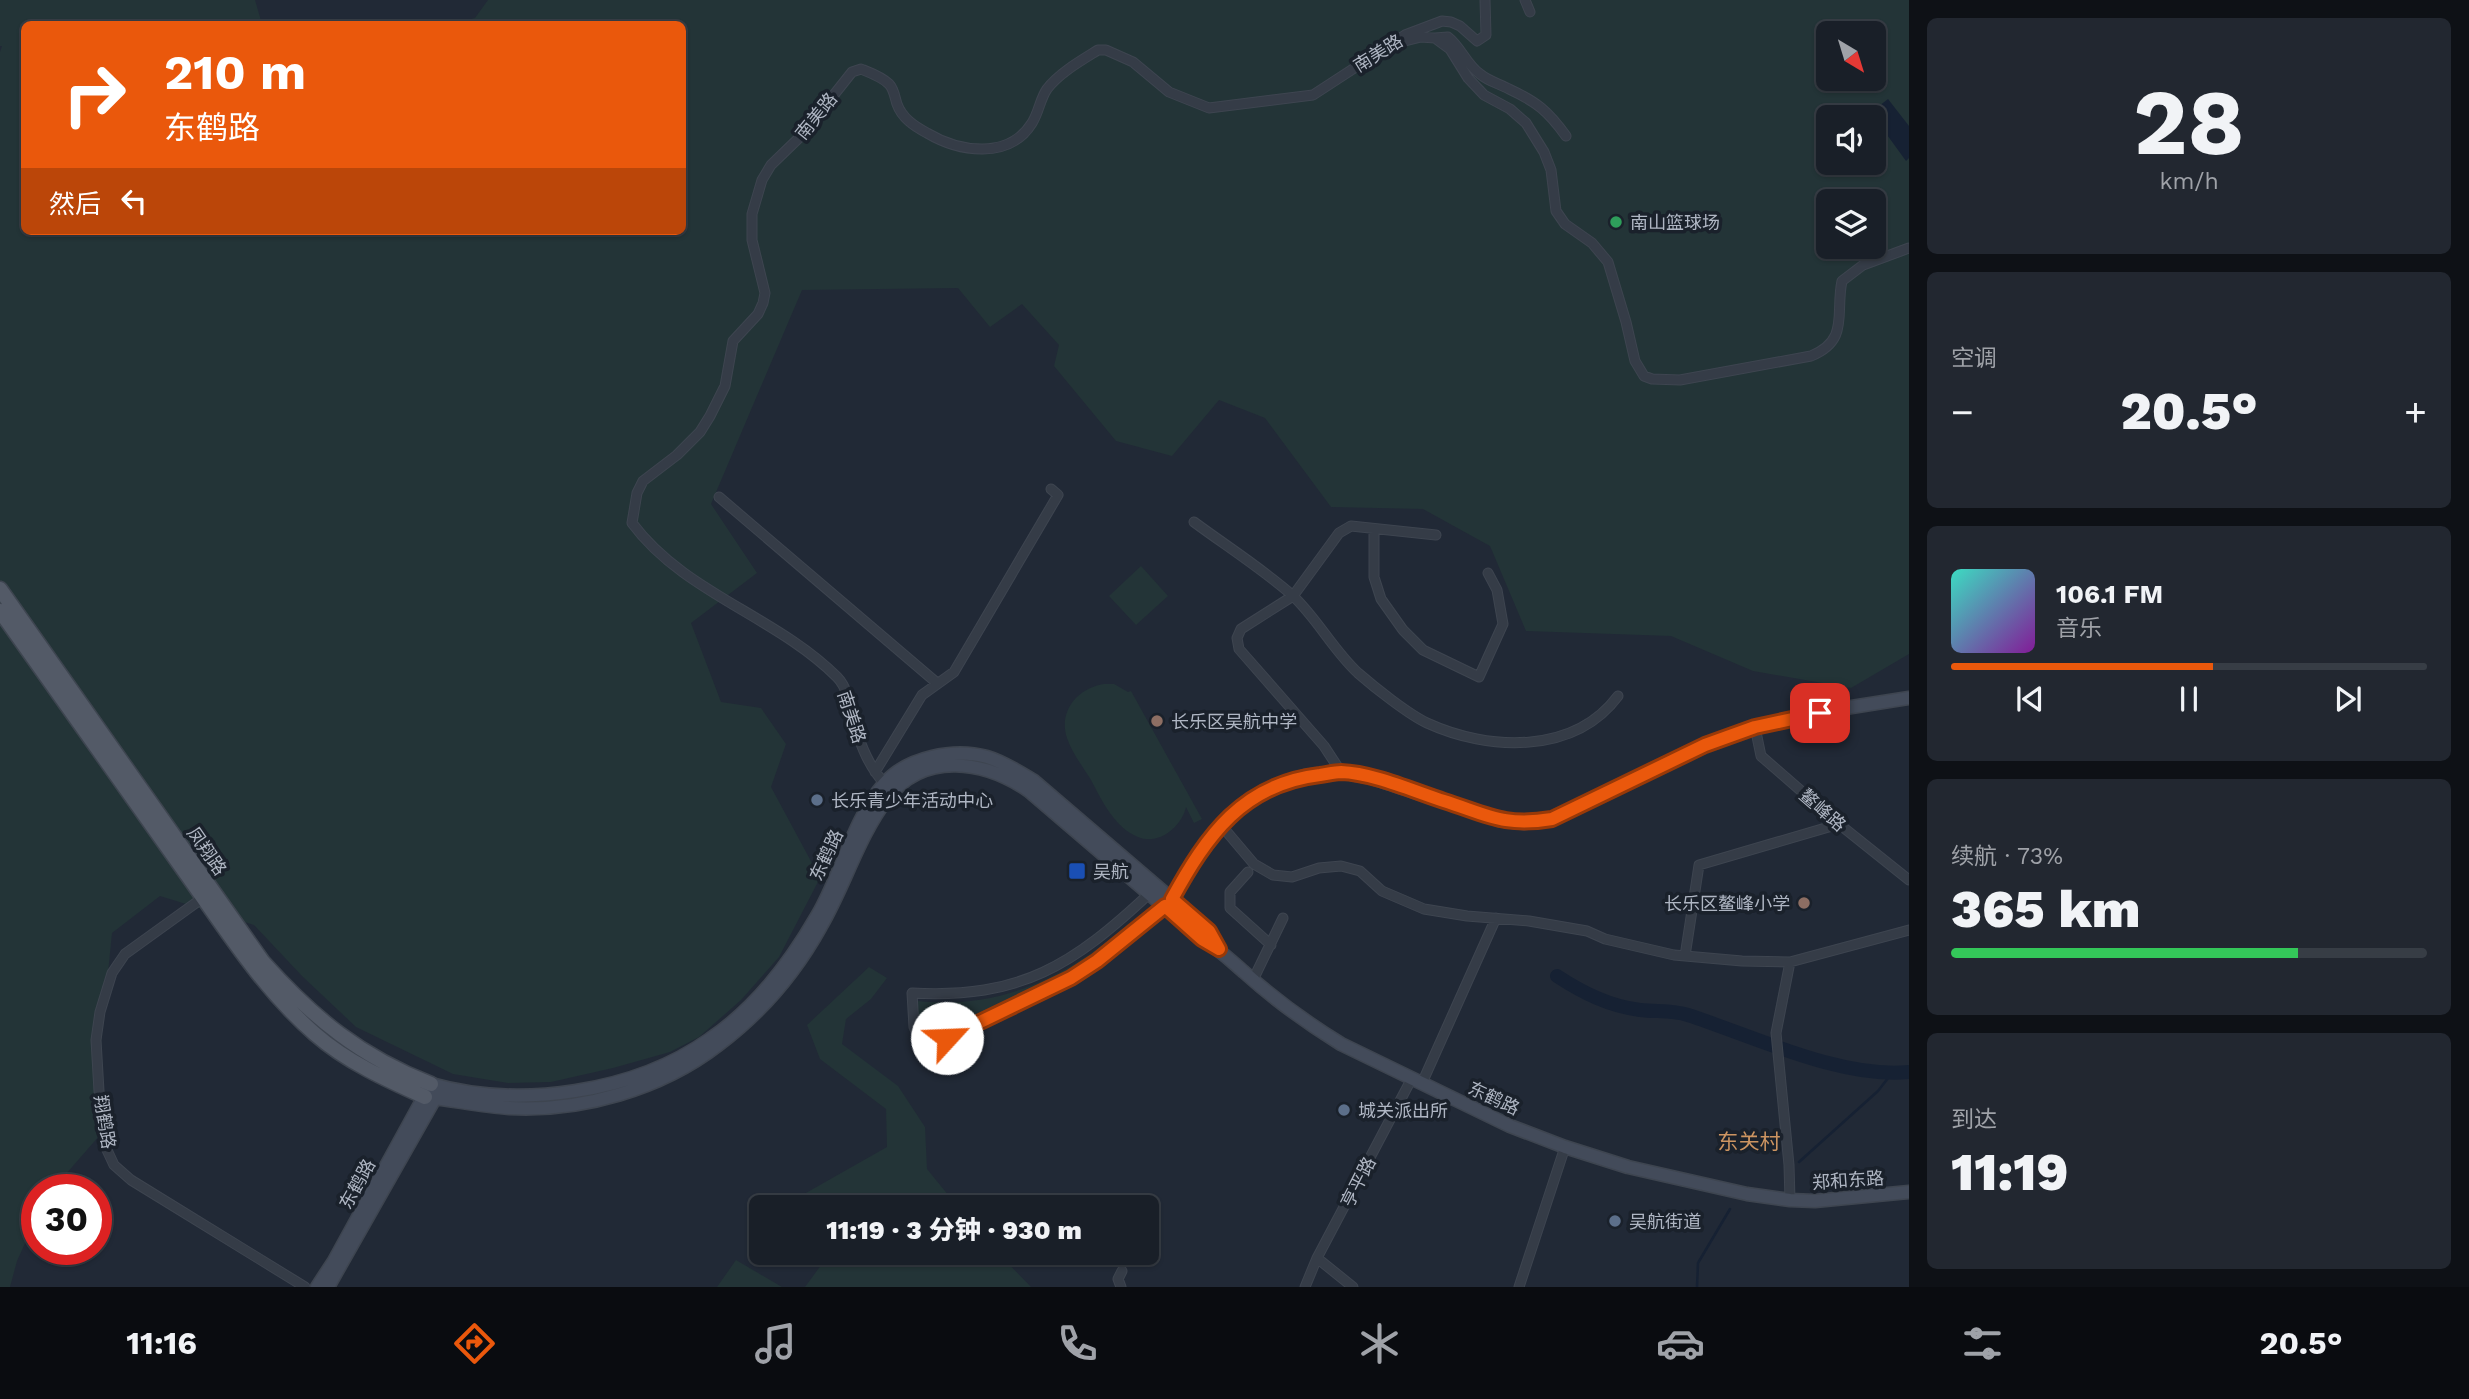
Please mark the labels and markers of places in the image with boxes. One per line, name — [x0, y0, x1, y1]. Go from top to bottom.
place label: 南山篮球场 — [1630, 212, 1720, 233]
marker: 南山篮球场 — [1608, 214, 1624, 230]
pin — [1790, 683, 1850, 743]
place label: 长乐区吴航中学 — [1171, 711, 1297, 732]
marker: 长乐区吴航中学 — [1149, 713, 1165, 729]
place label: 长乐青少年活动中心 — [831, 790, 993, 811]
marker: 长乐青少年活动中心 — [809, 792, 825, 808]
marker: 吴航 — [1067, 861, 1087, 881]
place label: 吴航 — [1093, 861, 1129, 882]
place label: 长乐区鳌峰小学 — [1664, 893, 1790, 914]
marker: 长乐区鳌峰小学 — [1796, 895, 1812, 911]
place label: 城关派出所 — [1358, 1100, 1448, 1121]
marker: 城关派出所 — [1336, 1102, 1352, 1118]
place label: 吴航街道 — [1629, 1211, 1701, 1232]
marker: 吴航街道 — [1607, 1213, 1623, 1229]

